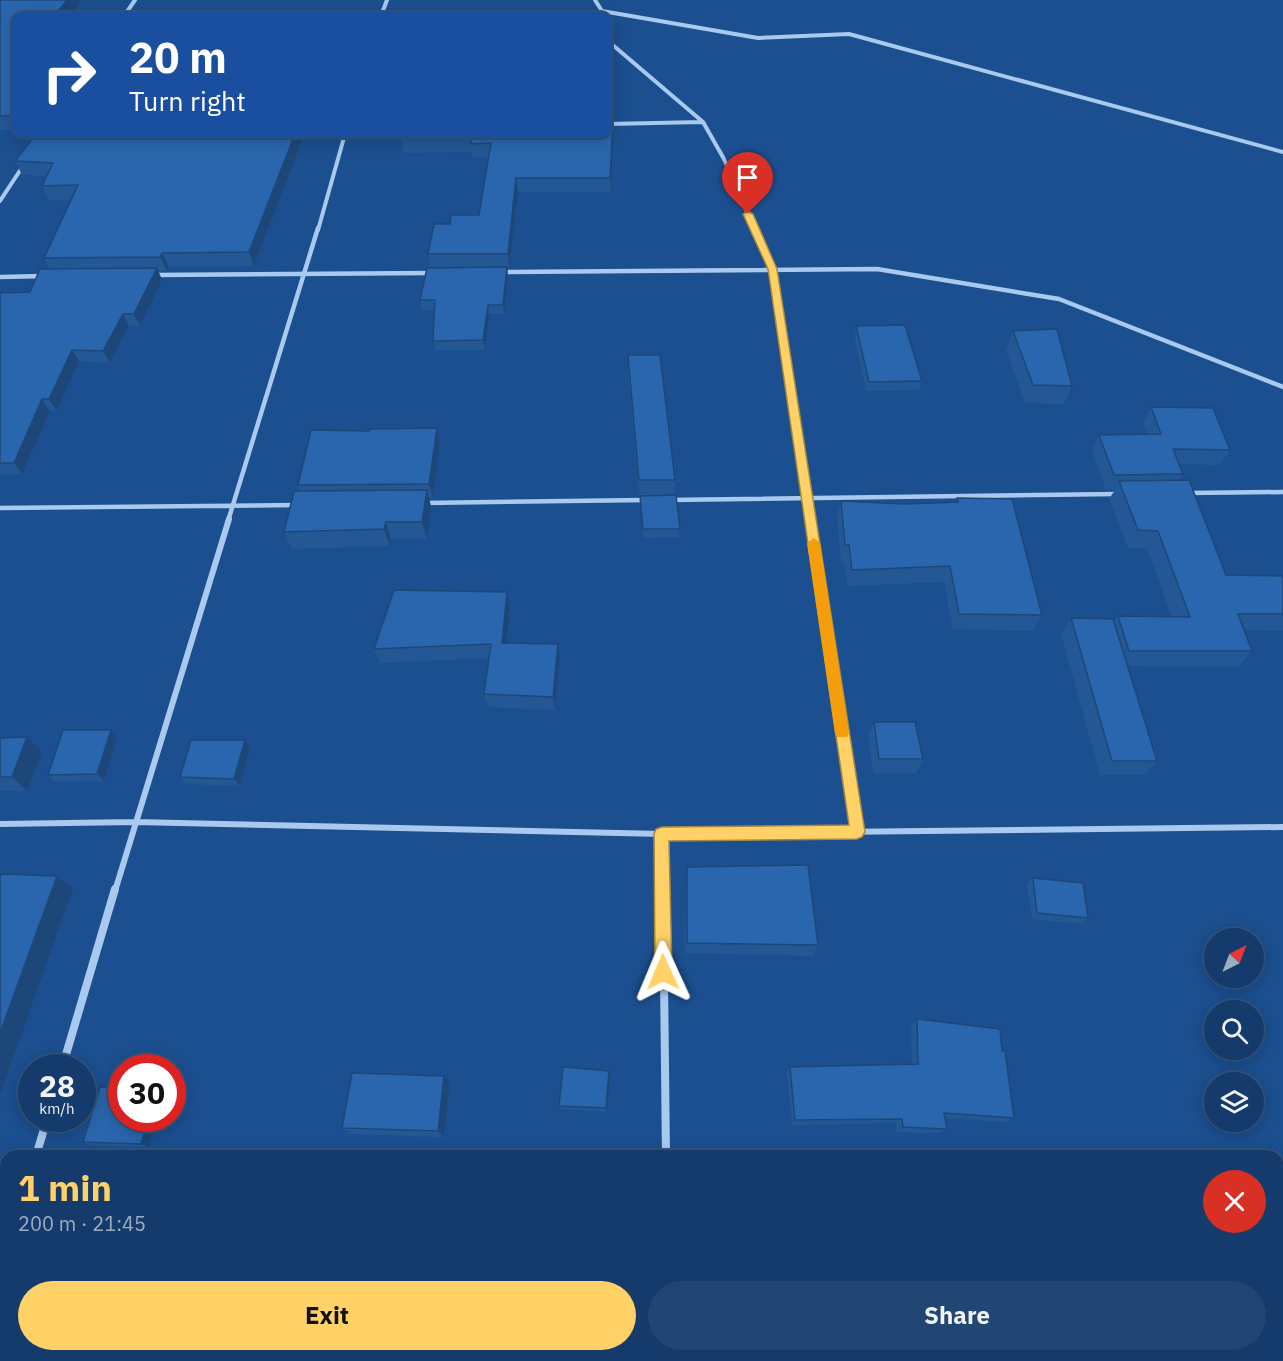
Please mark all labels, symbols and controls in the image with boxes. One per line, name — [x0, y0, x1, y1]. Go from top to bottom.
text: 20 m — [129, 30, 227, 85]
icon: right — [30, 36, 108, 114]
text: Turn right — [129, 83, 246, 118]
pin — [722, 152, 773, 214]
icon: arrive — [731, 161, 764, 194]
north arrow — [1204, 928, 1264, 988]
map controls — [1204, 928, 1264, 1132]
position arrow — [631, 940, 695, 1004]
button: search — [1204, 1000, 1264, 1060]
speed limit sign: 30 — [108, 1054, 186, 1132]
text: 28 — [39, 1066, 75, 1105]
button: layers — [1204, 1072, 1264, 1132]
text: km/h — [39, 1099, 75, 1118]
text: 1 min — [18, 1164, 112, 1211]
button: close — [1203, 1170, 1266, 1233]
text: 200 m · 21:45 — [18, 1210, 146, 1237]
button: Exit — [18, 1281, 636, 1350]
button: Share — [648, 1281, 1266, 1350]

